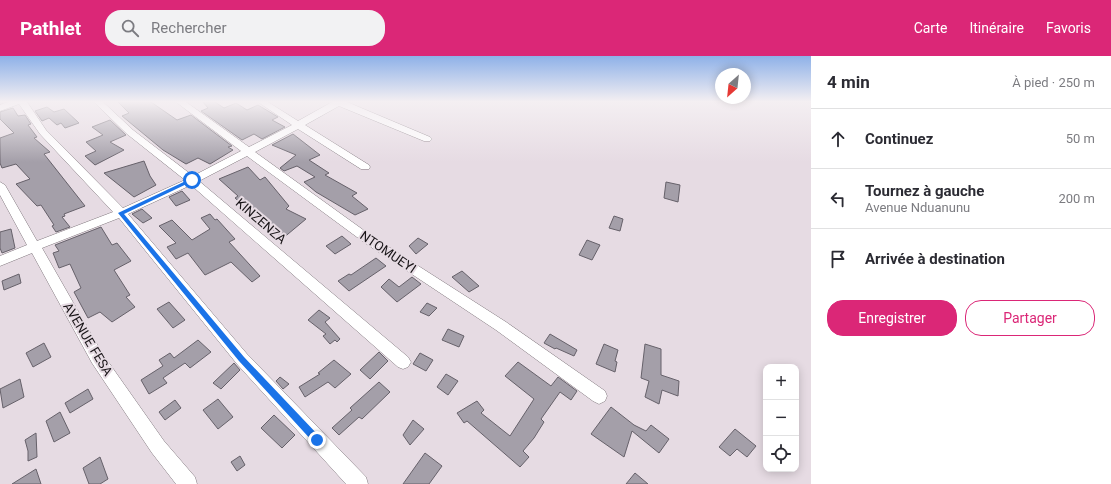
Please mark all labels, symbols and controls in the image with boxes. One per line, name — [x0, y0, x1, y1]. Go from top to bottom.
search box — [105, 10, 385, 46]
text: Pathlet — [20, 17, 81, 40]
icon: search — [119, 17, 141, 39]
text: Rechercher — [151, 19, 226, 37]
text: Carte — [914, 20, 947, 36]
text: Itinéraire — [969, 20, 1024, 36]
text: Favoris — [1046, 20, 1091, 36]
north arrow — [715, 68, 751, 104]
text: 4 min — [827, 72, 870, 92]
text: À pied · 250 m — [1012, 75, 1095, 90]
icon: ahead — [827, 128, 849, 150]
text: Continuez — [865, 130, 933, 148]
text: 50 m — [1066, 131, 1095, 146]
route start — [183, 171, 201, 189]
text: Tournez à gauche — [865, 182, 984, 200]
icon: left — [827, 188, 849, 210]
text: 200 m — [1058, 191, 1095, 206]
street label: KINZENZA — [233, 195, 290, 247]
text: Avenue Nduanunu — [865, 200, 970, 215]
street label: NTOMUEYI — [357, 228, 419, 276]
icon: arrive — [827, 248, 849, 270]
text: Arrivée à destination — [865, 250, 1005, 268]
street label: AVENUE FESA — [60, 300, 116, 379]
button: Enregistrer — [827, 300, 957, 336]
button: Partager — [965, 300, 1095, 336]
map controls — [763, 364, 799, 472]
button: + — [763, 364, 799, 400]
button: − — [763, 400, 799, 436]
route end — [308, 431, 326, 449]
button: locate — [763, 436, 799, 472]

